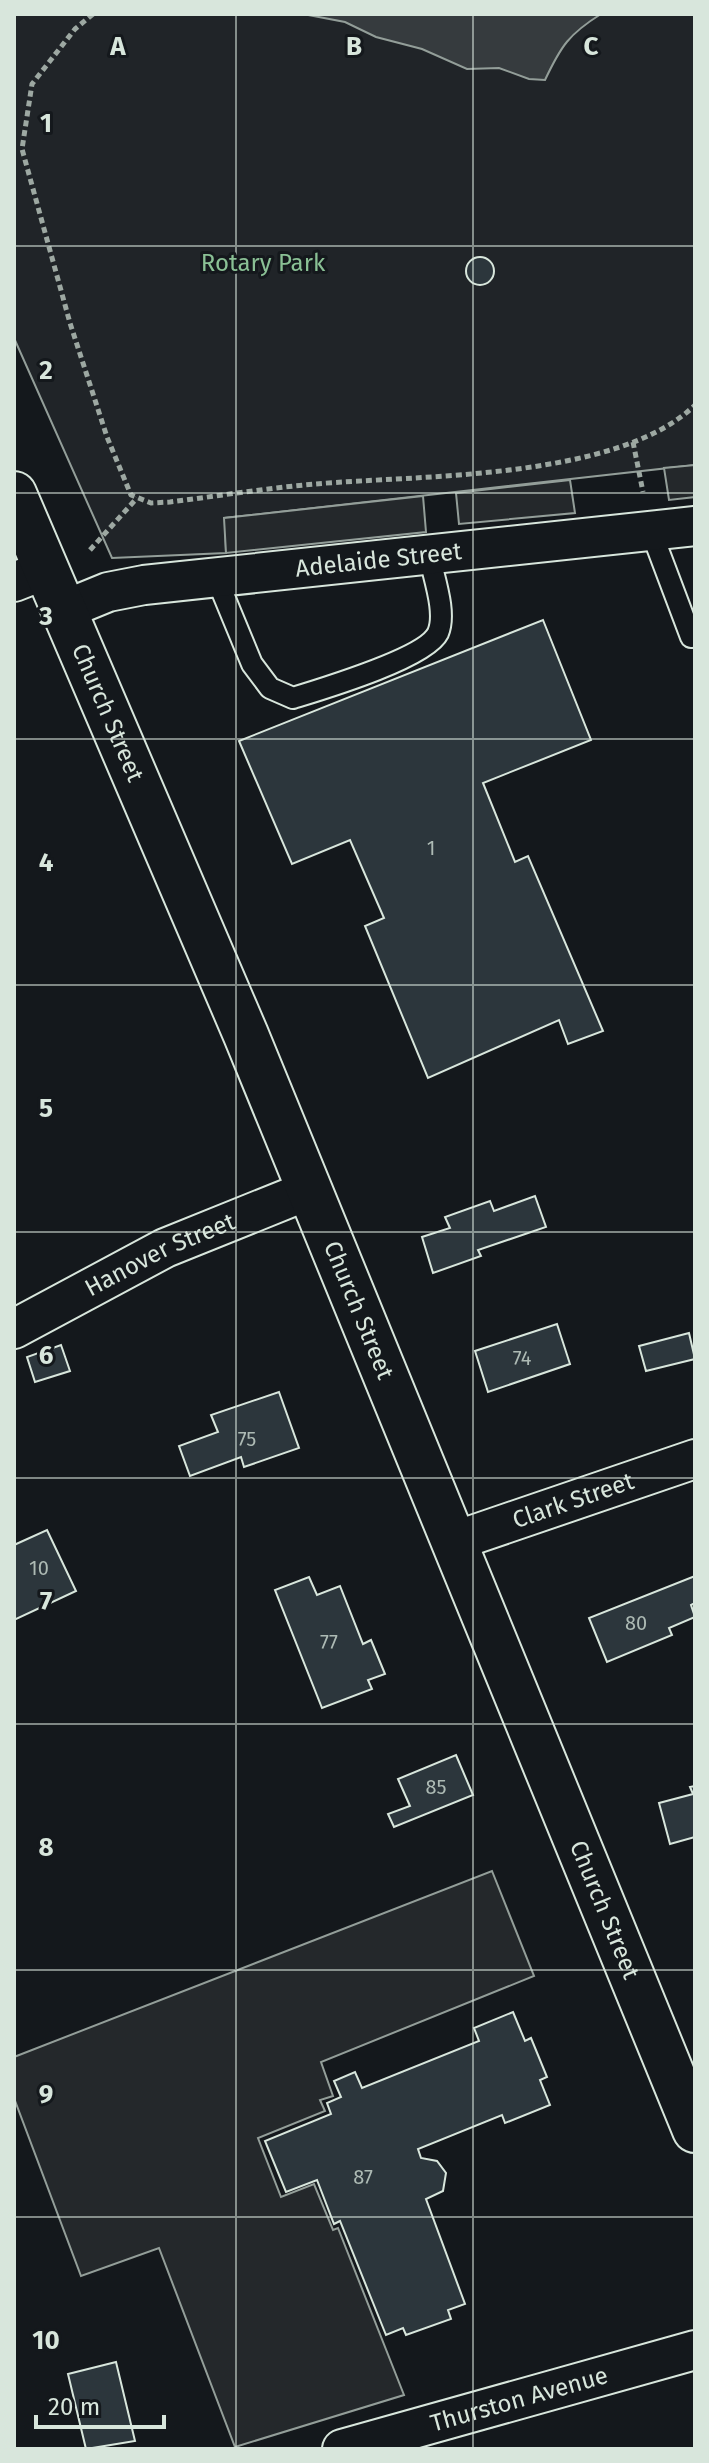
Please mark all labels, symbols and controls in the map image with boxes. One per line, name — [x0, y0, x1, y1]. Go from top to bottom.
text: A — [109, 31, 126, 62]
text: B — [346, 31, 362, 62]
text: C — [584, 31, 599, 62]
text: 1 — [40, 108, 52, 139]
park label: Rotary Park — [201, 249, 326, 277]
text: 2 — [39, 355, 53, 386]
street label: Adelaide Street — [294, 537, 463, 583]
text: 3 — [38, 601, 53, 632]
street label: Church Street — [66, 640, 150, 786]
house number: 1 — [427, 836, 435, 860]
text: 4 — [39, 847, 54, 878]
text: 5 — [39, 1093, 53, 1124]
street label: Hanover Street — [80, 1207, 239, 1302]
street label: Church Street — [318, 1237, 400, 1384]
text: 6 — [39, 1340, 54, 1371]
house number: 74 — [513, 1346, 532, 1370]
house number: 75 — [238, 1427, 256, 1451]
street label: Clark Street — [509, 1467, 638, 1534]
house number: 10 — [29, 1556, 49, 1580]
text: 7 — [40, 1586, 52, 1617]
house number: 80 — [625, 1611, 647, 1635]
house number: 77 — [320, 1630, 338, 1654]
house number: 85 — [425, 1775, 447, 1799]
text: 8 — [38, 1832, 54, 1863]
street label: Church Street — [564, 1836, 646, 1983]
text: 9 — [39, 2079, 53, 2110]
house number: 87 — [353, 2165, 373, 2189]
text: 10 — [32, 2325, 60, 2356]
street label: Thurston Avenue — [427, 2361, 611, 2438]
scale bar — [36, 2379, 164, 2429]
text: 20 m — [48, 2393, 100, 2421]

